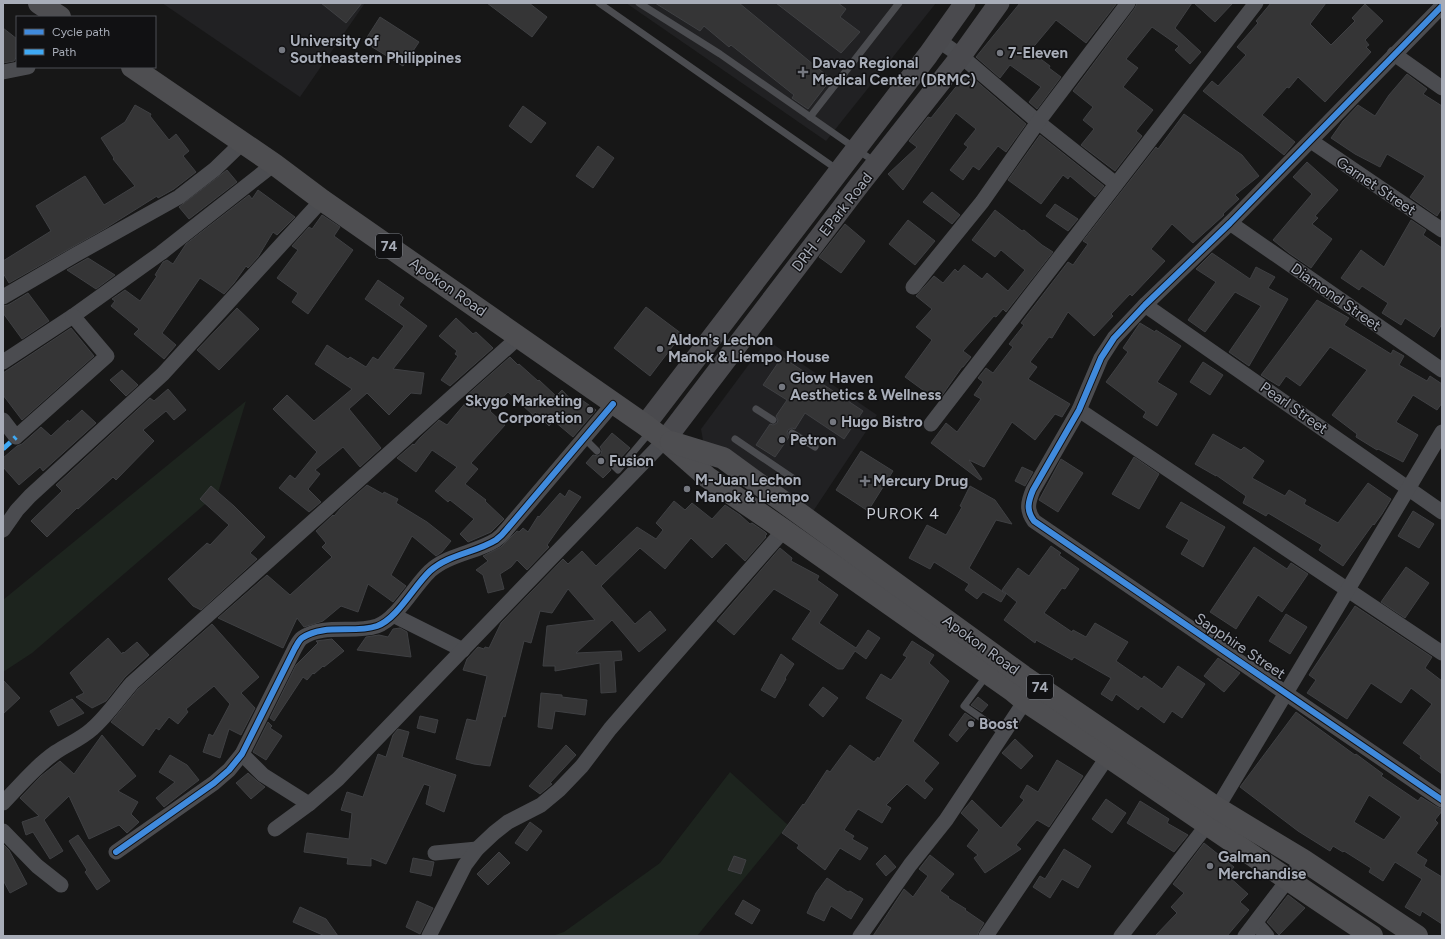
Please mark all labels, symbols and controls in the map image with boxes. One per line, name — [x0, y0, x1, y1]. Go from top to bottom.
legend — [16, 16, 156, 68]
text: Cycle path — [52, 25, 110, 39]
place label: University of Southeastern Philippines — [290, 32, 461, 67]
place label: 7-Eleven — [1008, 44, 1068, 62]
text: Path — [52, 45, 76, 59]
marker: University of Southeastern Philippines — [277, 45, 287, 55]
marker: 7-Eleven — [995, 48, 1005, 58]
place label: Davao Regional Medical Center (DRMC) — [812, 54, 976, 89]
marker: Davao Regional Medical Center (DRMC) — [797, 66, 809, 78]
street label: Garnet Street — [1333, 153, 1419, 219]
street label: DRH - EPark Road — [788, 169, 876, 275]
road number: 74 — [376, 234, 402, 258]
street label: Apokon Road — [406, 254, 490, 320]
street label: Diamond Street — [1288, 259, 1385, 335]
place label: Aldon's Lechon Manok & Liempo House — [668, 331, 830, 366]
marker: Aldon's Lechon Manok & Liempo House — [655, 344, 665, 354]
place label: Glow Haven Aesthetics & Wellness — [790, 369, 941, 404]
street label: Pearl Street — [1257, 378, 1332, 438]
marker: Glow Haven Aesthetics & Wellness — [777, 382, 787, 392]
place label: Skygo Marketing Corporation — [465, 392, 582, 427]
marker: Skygo Marketing Corporation — [585, 405, 595, 415]
place label: Hugo Bistro — [841, 413, 923, 431]
marker: Hugo Bistro — [828, 417, 838, 427]
place label: Petron — [790, 431, 836, 449]
marker: Petron — [777, 435, 787, 445]
place label: Fusion — [609, 452, 654, 470]
marker: Fusion — [596, 456, 606, 466]
place label: M-Juan Lechon Manok & Liempo — [695, 471, 809, 506]
place label: Mercury Drug — [873, 472, 968, 490]
marker: Mercury Drug — [860, 476, 870, 486]
marker: M-Juan Lechon Manok & Liempo — [682, 484, 692, 494]
district label: PUROK 4 — [866, 504, 940, 523]
street label: Sapphire Street — [1191, 609, 1289, 683]
street label: Apokon Road — [939, 611, 1023, 679]
road number: 74 — [1027, 675, 1053, 699]
place label: Boost — [979, 715, 1019, 733]
marker: Boost — [966, 719, 976, 729]
place label: Galman Merchandise — [1218, 848, 1307, 883]
marker: Galman Merchandise — [1205, 861, 1215, 871]

